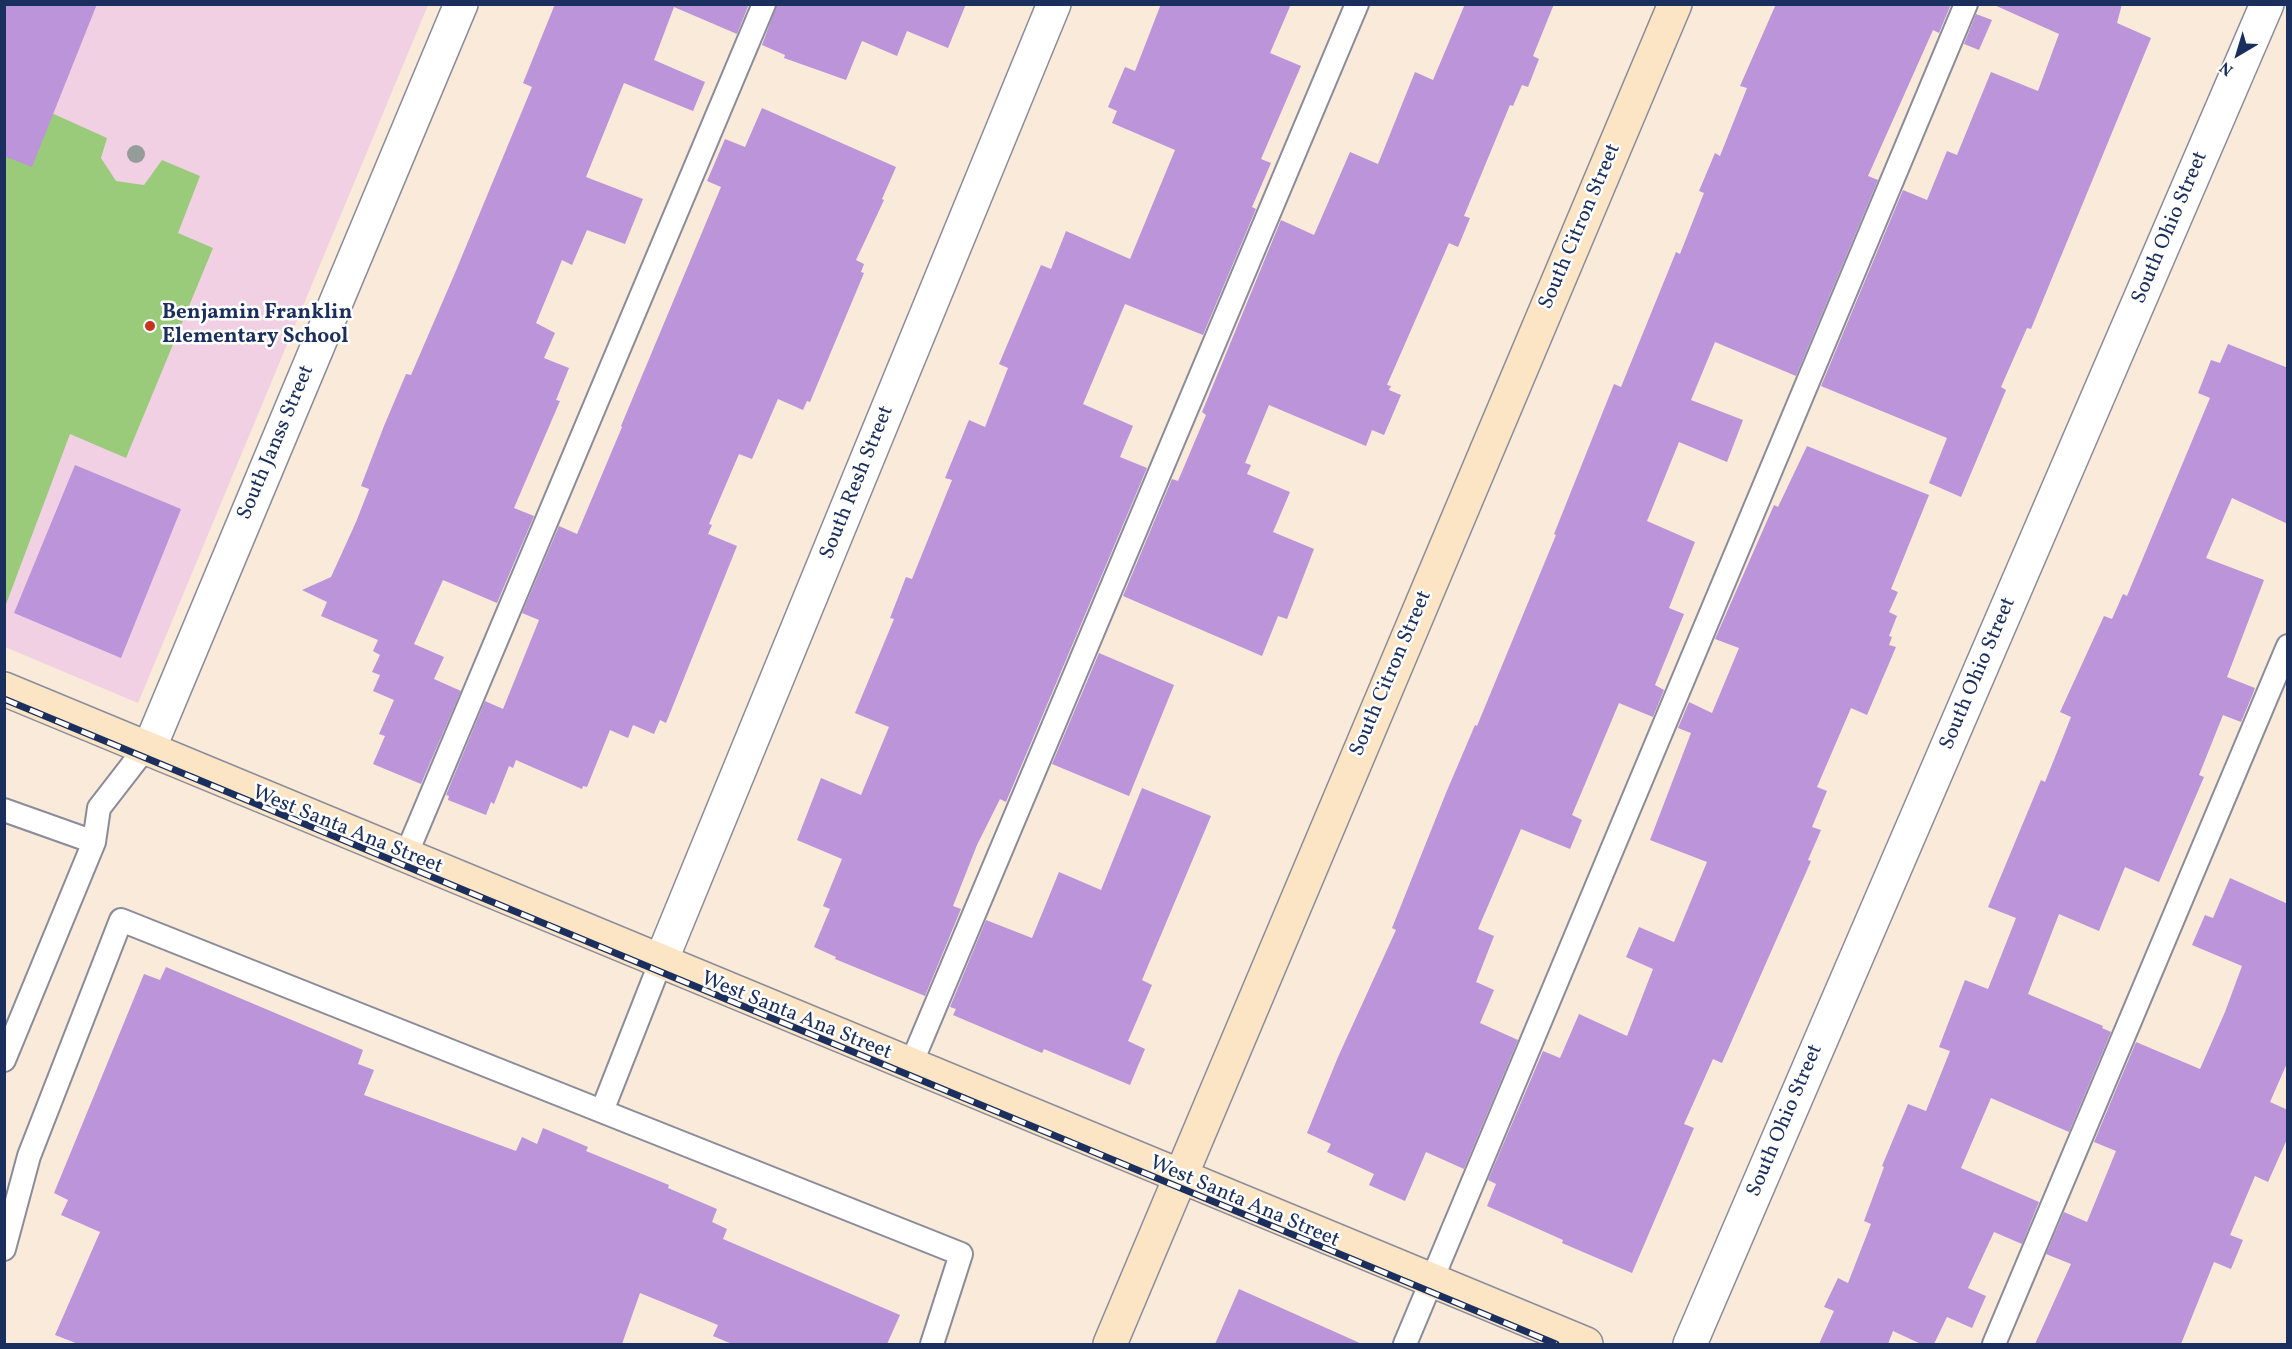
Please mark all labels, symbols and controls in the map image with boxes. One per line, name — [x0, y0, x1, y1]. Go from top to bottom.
north arrow — [2208, 24, 2268, 84]
text: N — [2216, 56, 2238, 80]
street label: South Citron Street — [1535, 140, 1627, 314]
street label: South Ohio Street — [2127, 148, 2215, 308]
place label: Benjamin Franklin Elementary School — [162, 301, 352, 351]
marker: Benjamin Franklin Elementary School — [143, 319, 157, 333]
street label: South Janss Street — [233, 362, 321, 524]
street label: South Resh Street — [816, 403, 900, 563]
street label: South Citron Street — [1346, 587, 1438, 761]
street label: South Ohio Street — [1935, 594, 2023, 754]
street label: West Santa Ana Street — [248, 781, 446, 881]
street label: West Santa Ana Street — [697, 967, 895, 1067]
street label: South Ohio Street — [1742, 1041, 1830, 1201]
street label: West Santa Ana Street — [1145, 1152, 1343, 1254]

